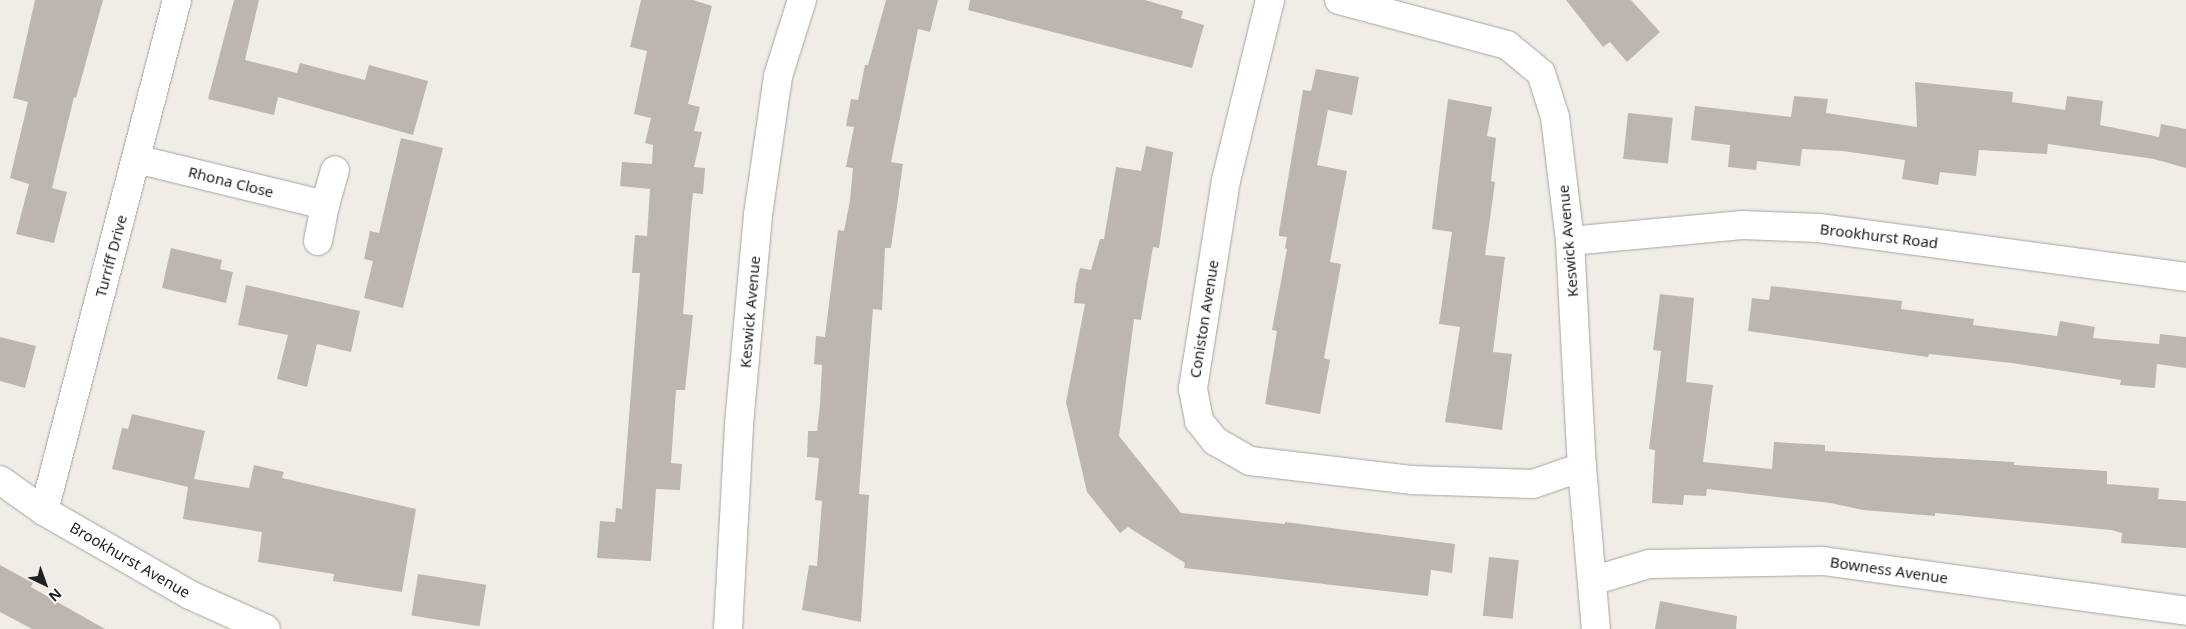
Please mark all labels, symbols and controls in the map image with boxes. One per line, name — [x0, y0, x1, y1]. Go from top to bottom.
street label: Rhona Close — [186, 163, 276, 201]
street label: Keswick Avenue — [1554, 184, 1582, 298]
street label: Turriff Drive — [91, 213, 131, 299]
street label: Brookhurst Road — [1819, 220, 1939, 252]
street label: Keswick Avenue — [736, 255, 764, 369]
street label: Coniston Avenue — [1186, 259, 1222, 379]
street label: Brookhurst Avenue — [67, 518, 193, 602]
street label: Bowness Avenue — [1829, 553, 1949, 587]
north arrow — [20, 559, 70, 609]
text: N — [45, 585, 66, 606]

